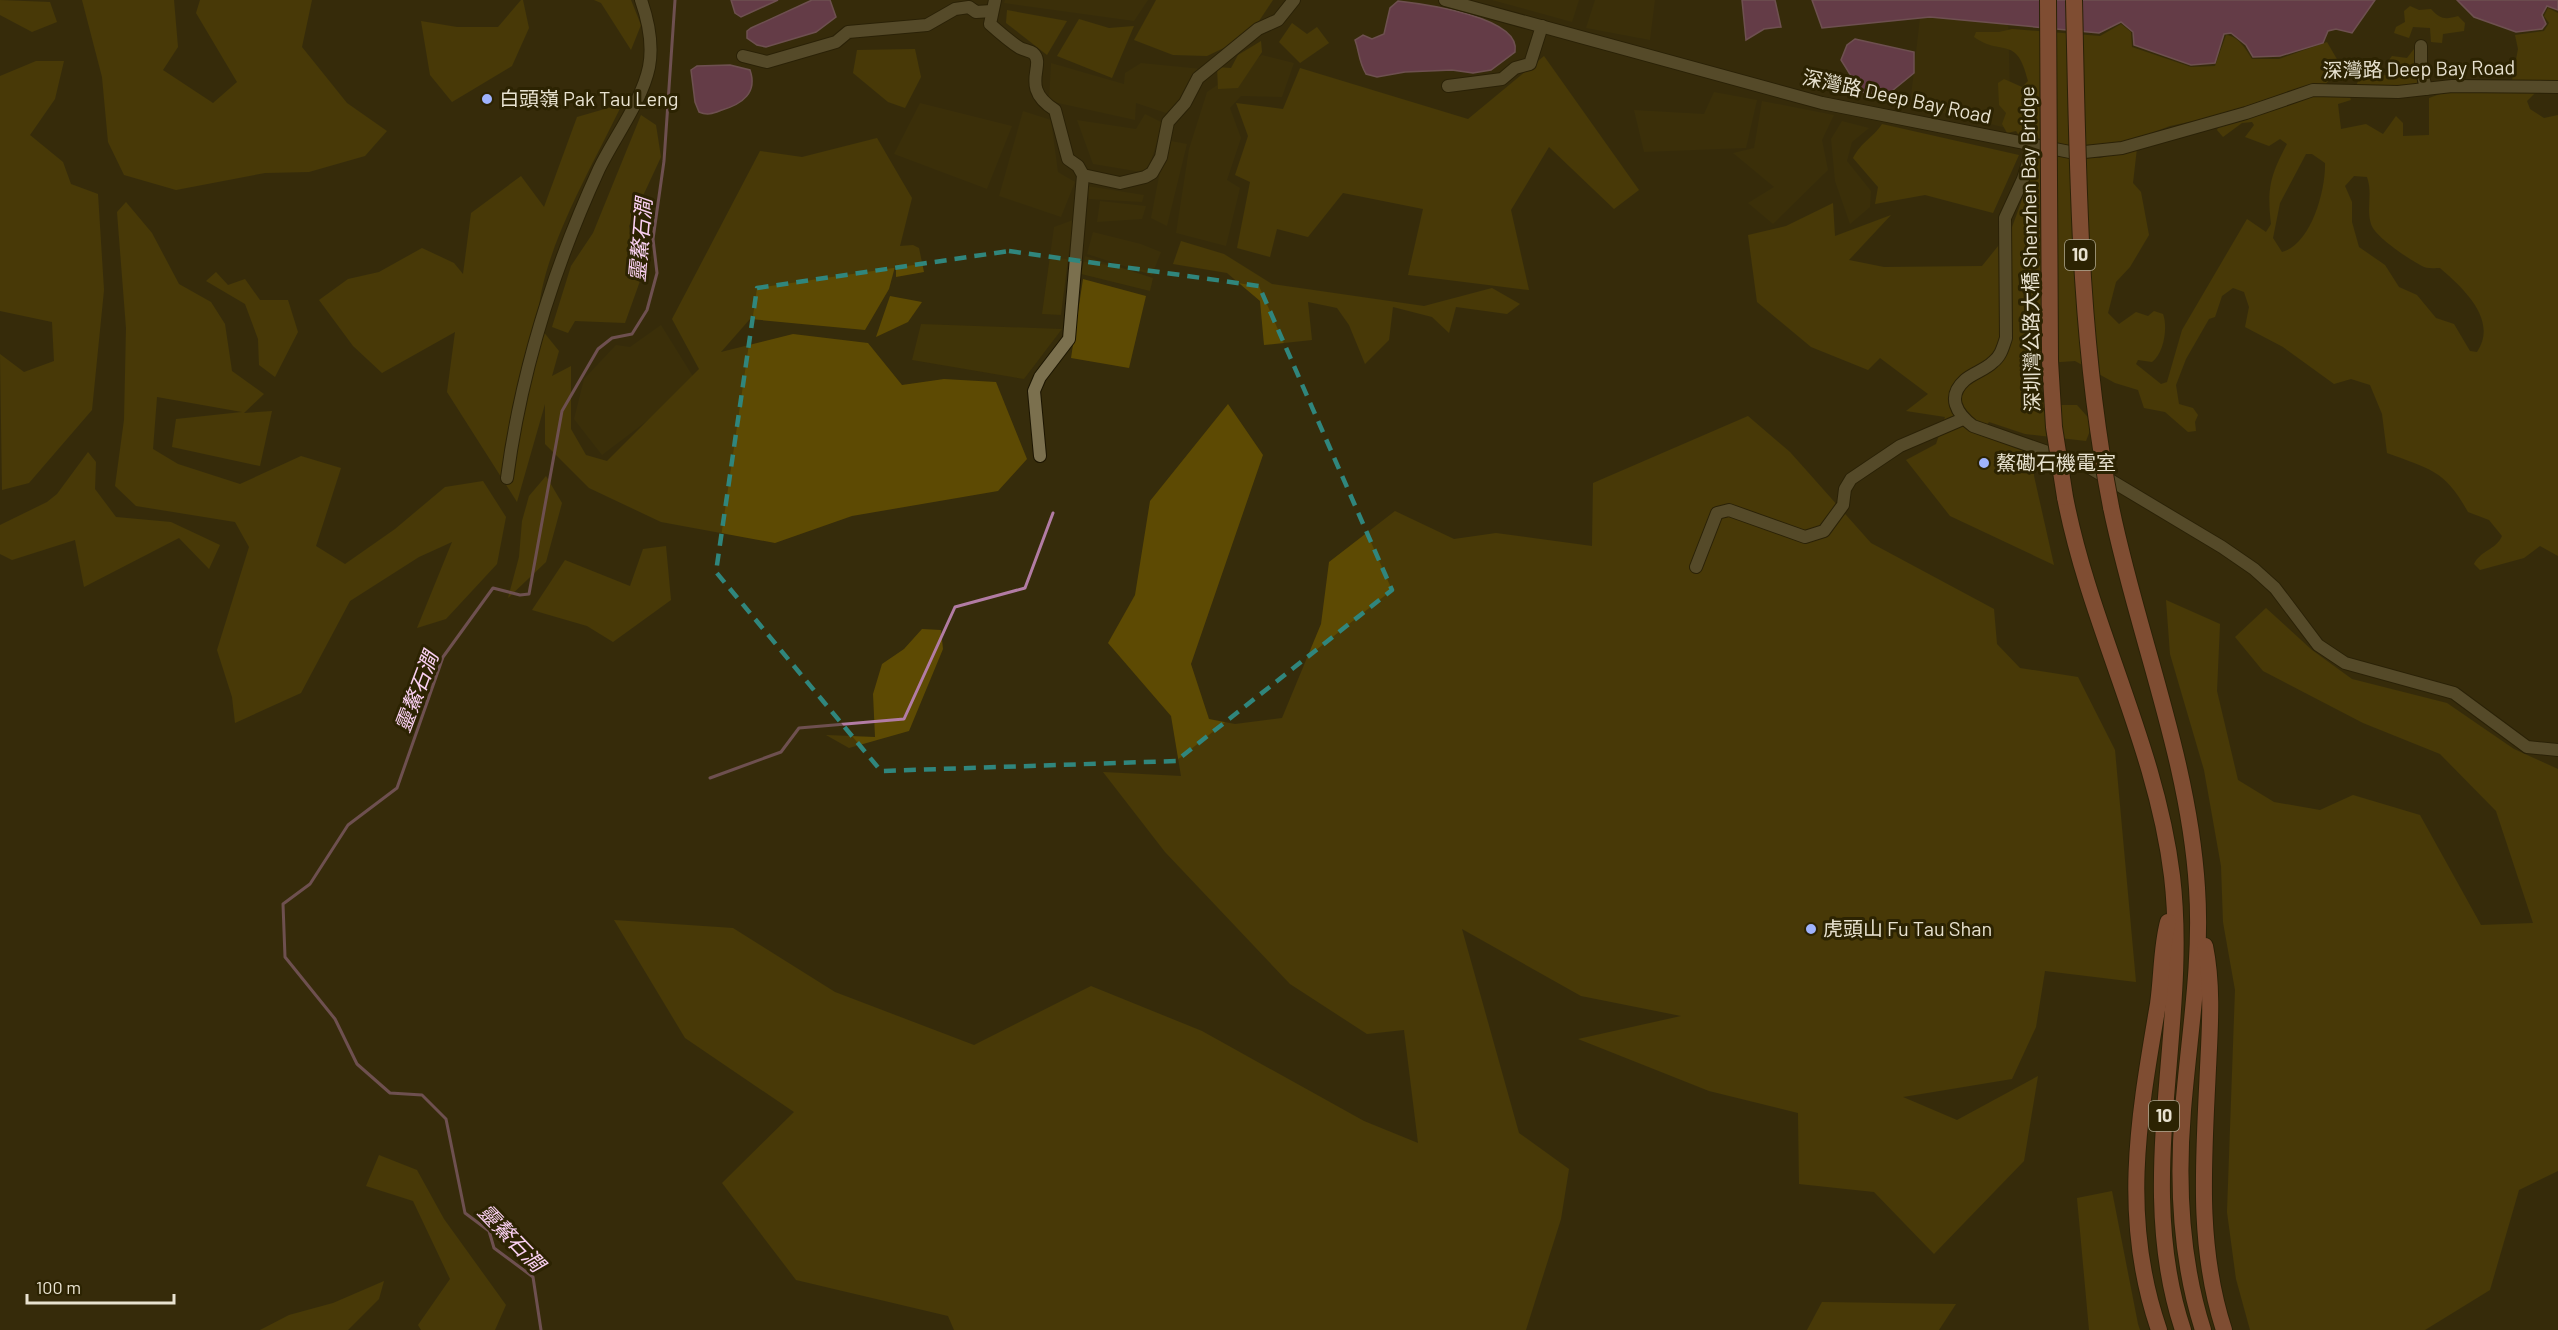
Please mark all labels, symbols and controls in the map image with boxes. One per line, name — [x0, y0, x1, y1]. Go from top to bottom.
street label: 深灣路 Deep Bay Road — [2322, 54, 2516, 82]
street label: 深灣路 Deep Bay Road — [1800, 64, 1994, 128]
place label: 白頭嶺 Pak Tau Leng — [499, 86, 679, 110]
street label: 深圳灣公路大橋 Shenzhen Bay Bridge — [2014, 86, 2044, 412]
marker: 白頭嶺 Pak Tau Leng — [480, 92, 494, 106]
water label: 靈鰲石澗 — [623, 194, 656, 283]
road number: 10 — [2065, 240, 2095, 270]
place label: 鰲磡石機電室 — [1996, 450, 2116, 474]
marker: 鰲磡石機電室 — [1977, 456, 1991, 470]
water label: 靈鰲石澗 — [389, 645, 443, 735]
place label: 虎頭山 Fu Tau Shan — [1823, 916, 1992, 940]
marker: 虎頭山 Fu Tau Shan — [1804, 922, 1818, 936]
road number: 10 — [2149, 1101, 2179, 1131]
water label: 靈鰲石澗 — [474, 1198, 552, 1278]
scale bar — [27, 1267, 174, 1305]
text: 100 m — [36, 1276, 81, 1298]

